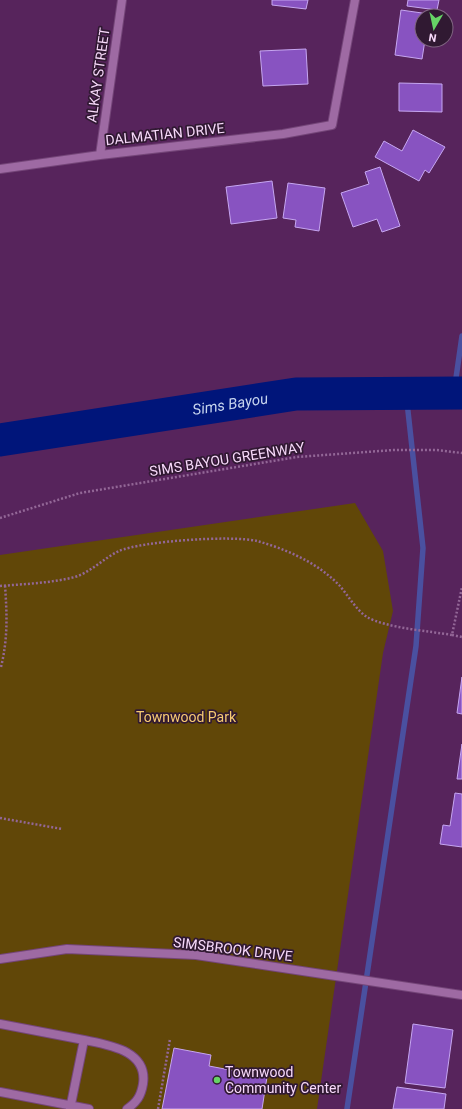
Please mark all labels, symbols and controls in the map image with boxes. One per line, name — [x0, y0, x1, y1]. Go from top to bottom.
north arrow — [414, 8, 454, 48]
street label: ALKAY STREET — [83, 26, 113, 123]
text: N — [427, 30, 437, 44]
street label: DALMATIAN DRIVE — [105, 120, 225, 148]
water label: Sims Bayou — [191, 389, 269, 419]
street label: SIMS BAYOU GREENWAY — [148, 439, 306, 479]
park label: Townwood Park — [136, 709, 237, 725]
street label: SIMSBROOK DRIVE — [172, 934, 294, 964]
place label: Townwood Community Center — [225, 1064, 341, 1096]
marker: Townwood Community Center — [212, 1075, 222, 1085]

